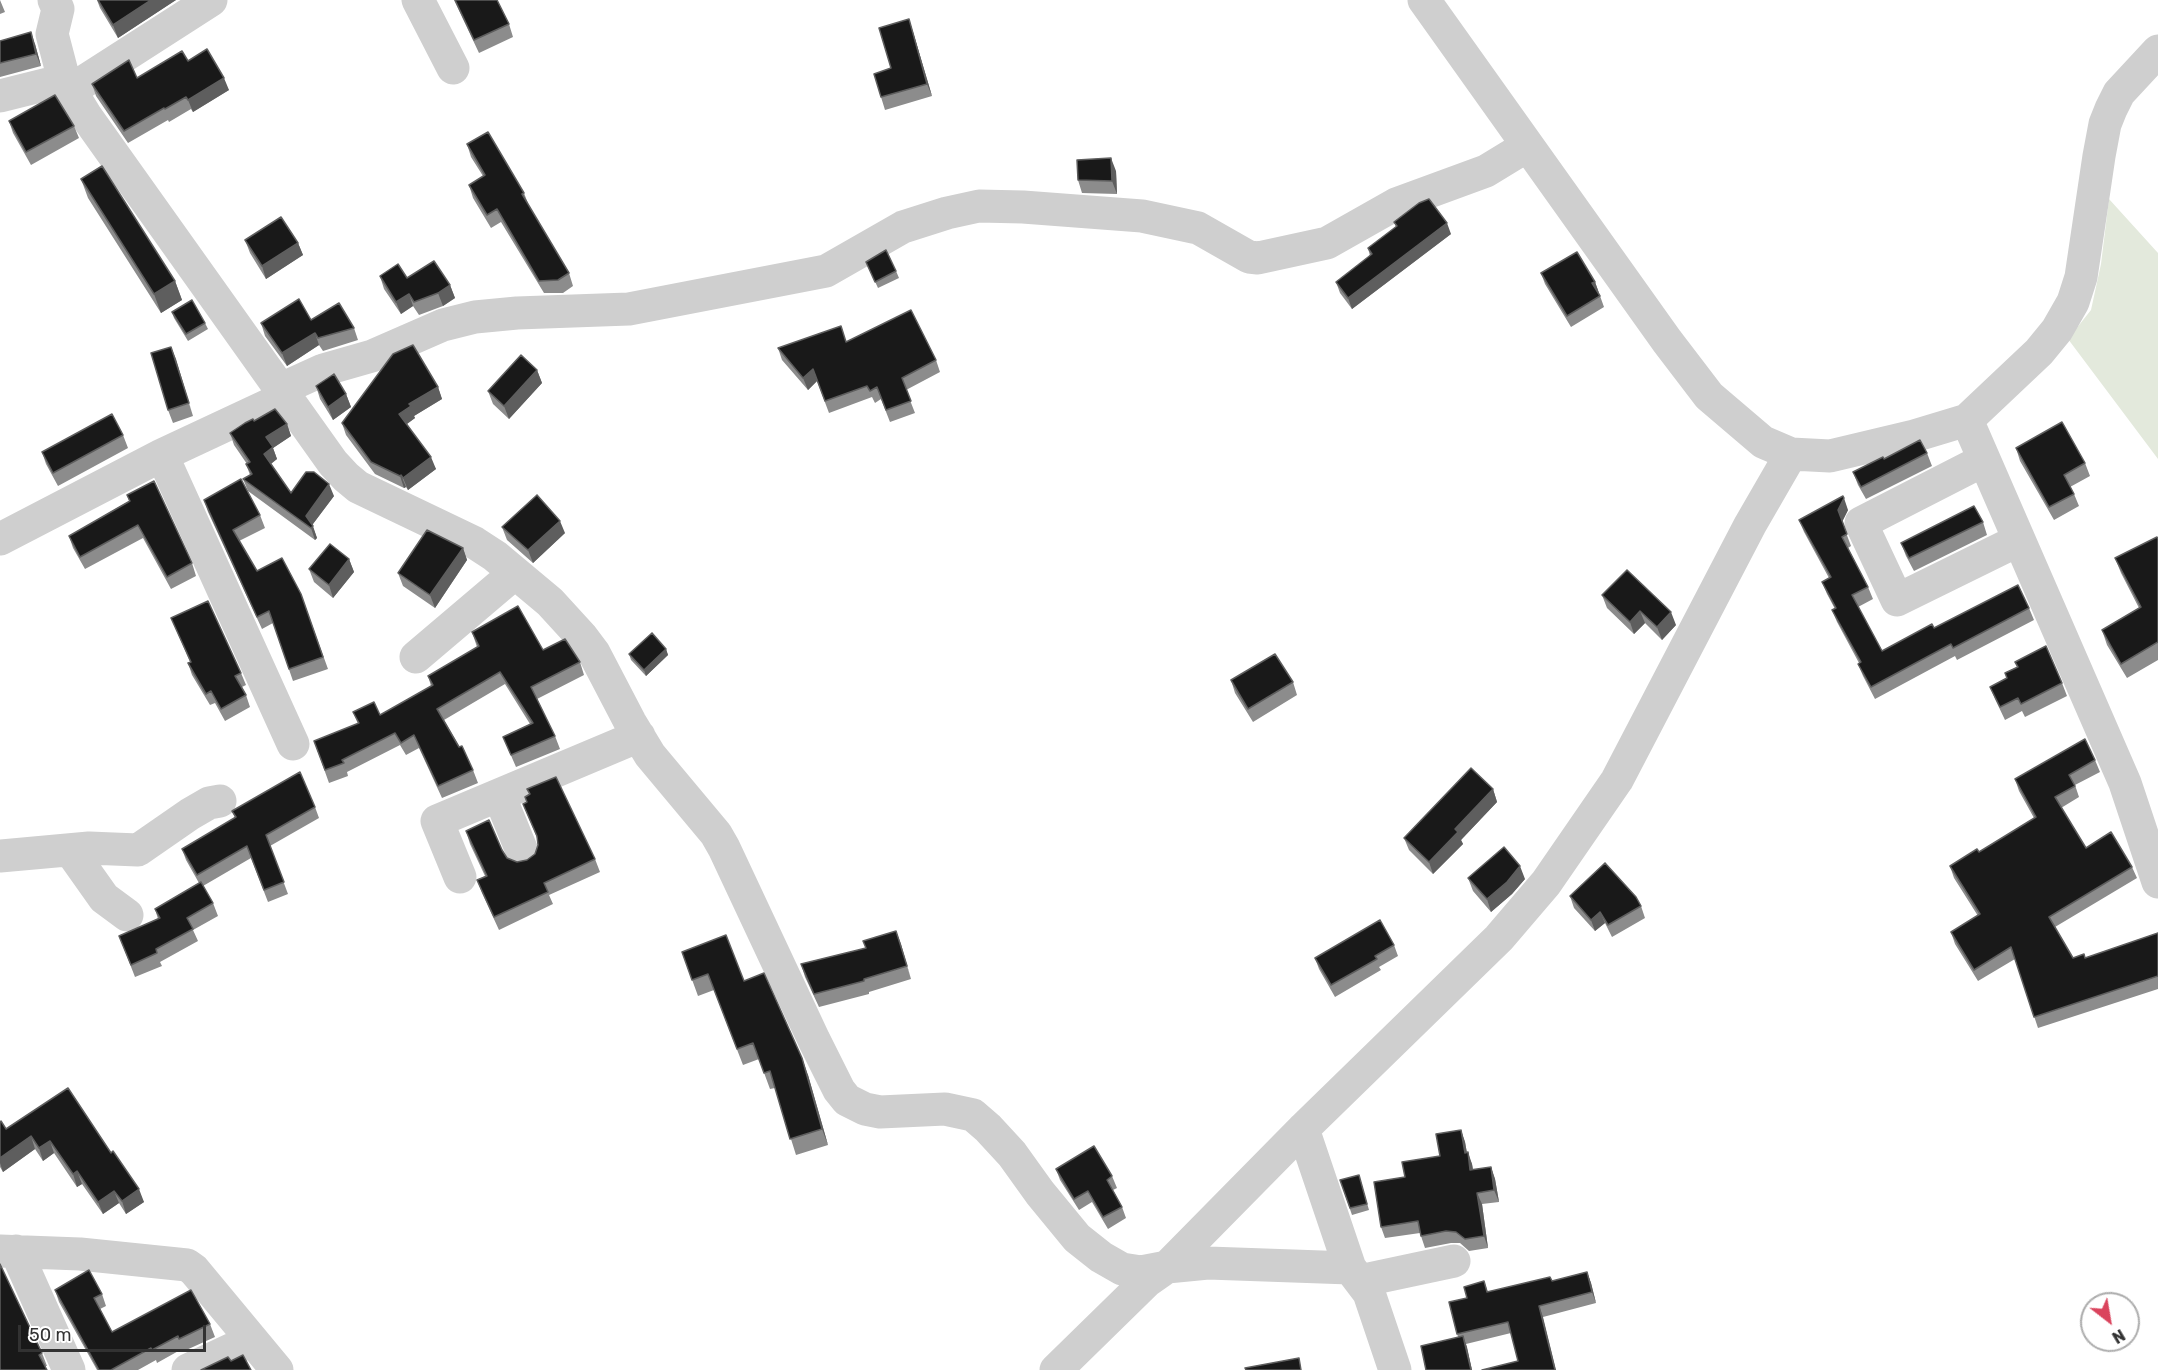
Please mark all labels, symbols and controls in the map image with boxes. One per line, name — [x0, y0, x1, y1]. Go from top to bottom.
north arrow — [2080, 1292, 2140, 1352]
scale bar — [21, 1313, 208, 1351]
text: 50 m — [29, 1324, 72, 1346]
text: N — [2109, 1325, 2128, 1347]

